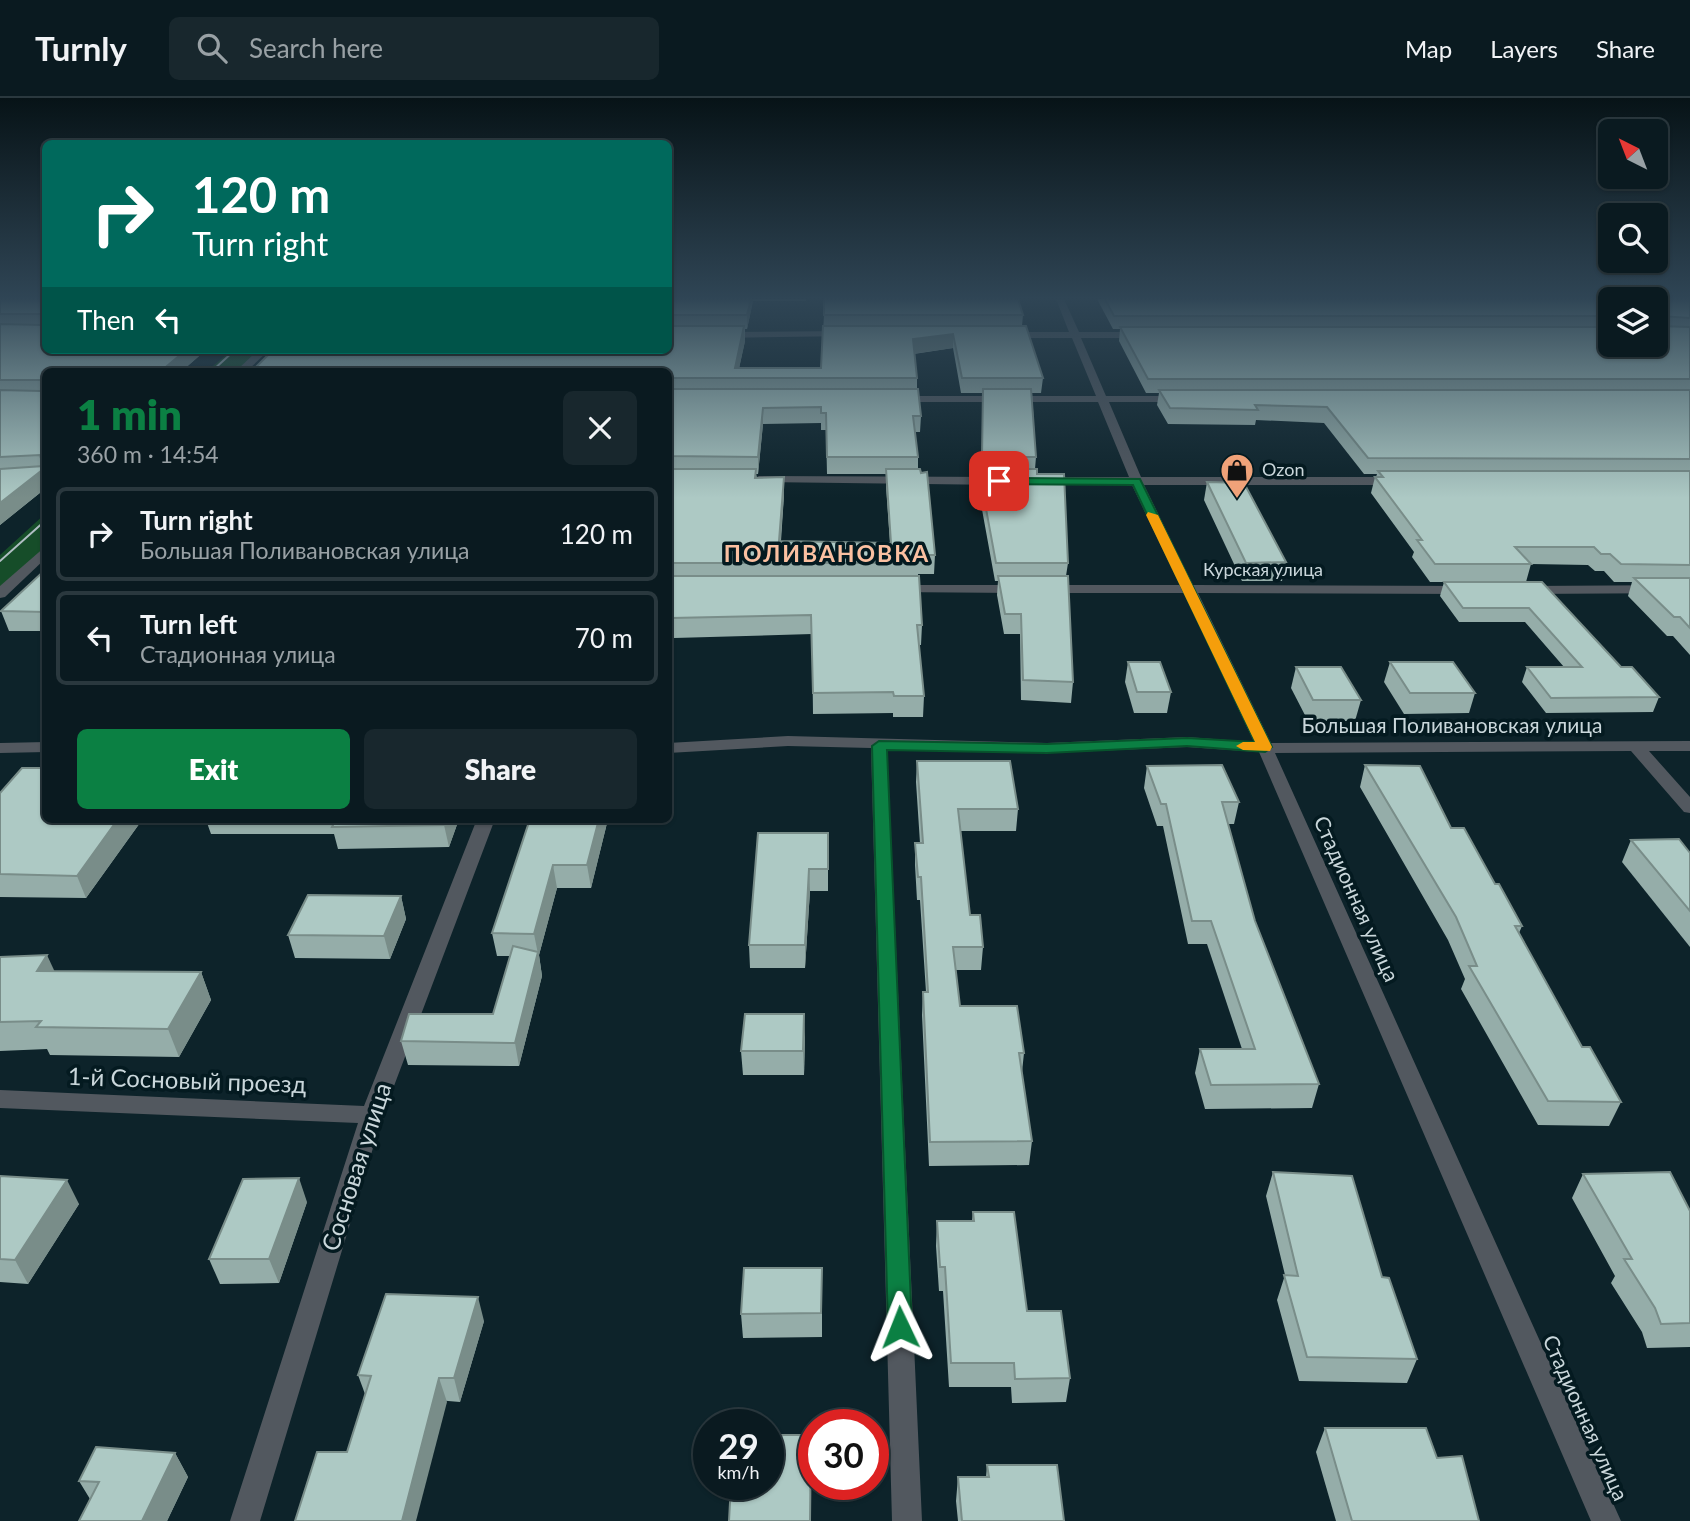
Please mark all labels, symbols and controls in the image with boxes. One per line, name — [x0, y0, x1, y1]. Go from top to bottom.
search box — [169, 17, 659, 80]
text: Turnly — [35, 28, 127, 68]
icon: search — [193, 29, 231, 67]
text: Search here — [249, 32, 383, 64]
text: Map — [1405, 34, 1452, 63]
text: Layers — [1490, 34, 1558, 63]
text: Share — [1596, 34, 1655, 63]
north arrow — [1598, 119, 1668, 189]
map controls — [1598, 119, 1668, 357]
text: 120 m — [192, 165, 330, 223]
icon: right — [77, 168, 168, 259]
button: search — [1598, 203, 1668, 273]
text: Turn right — [192, 224, 328, 263]
button: layers — [1598, 287, 1668, 357]
icon: left — [149, 301, 187, 339]
text: Then — [77, 304, 135, 336]
text: 1 min — [77, 389, 182, 439]
button: close — [563, 391, 637, 465]
text: 360 m · 14:54 — [77, 440, 219, 468]
pin — [969, 451, 1029, 511]
shop icon: Ozon — [1218, 451, 1256, 500]
place label: Ozon — [1262, 458, 1304, 480]
icon: arrive — [980, 462, 1018, 500]
text: Turn right — [140, 504, 253, 536]
icon: right — [81, 515, 119, 553]
text: 120 m — [560, 518, 633, 550]
text: Большая Поливановская улица — [140, 536, 470, 564]
district label: ПОЛИВАНОВКА — [724, 539, 930, 567]
street label: Курская улица — [1203, 558, 1323, 580]
text: Turn left — [140, 608, 237, 640]
icon: left — [81, 619, 119, 657]
text: 70 m — [575, 622, 633, 654]
text: Стадионная улица — [140, 640, 336, 668]
street label: Большая Поливановская улица — [1302, 712, 1602, 737]
button: Exit — [77, 729, 350, 809]
button: Share — [364, 729, 637, 809]
street label: Стадионная улица — [1310, 812, 1405, 985]
street label: 1-й Сосновый проезд — [67, 1061, 307, 1098]
street label: Сосновая улица — [315, 1079, 396, 1254]
position arrow — [863, 1290, 937, 1364]
street label: Стадионная улица — [1539, 1331, 1634, 1504]
speed limit sign: 30 — [798, 1409, 889, 1500]
text: 29 — [718, 1424, 759, 1466]
text: km/h — [717, 1461, 760, 1483]

